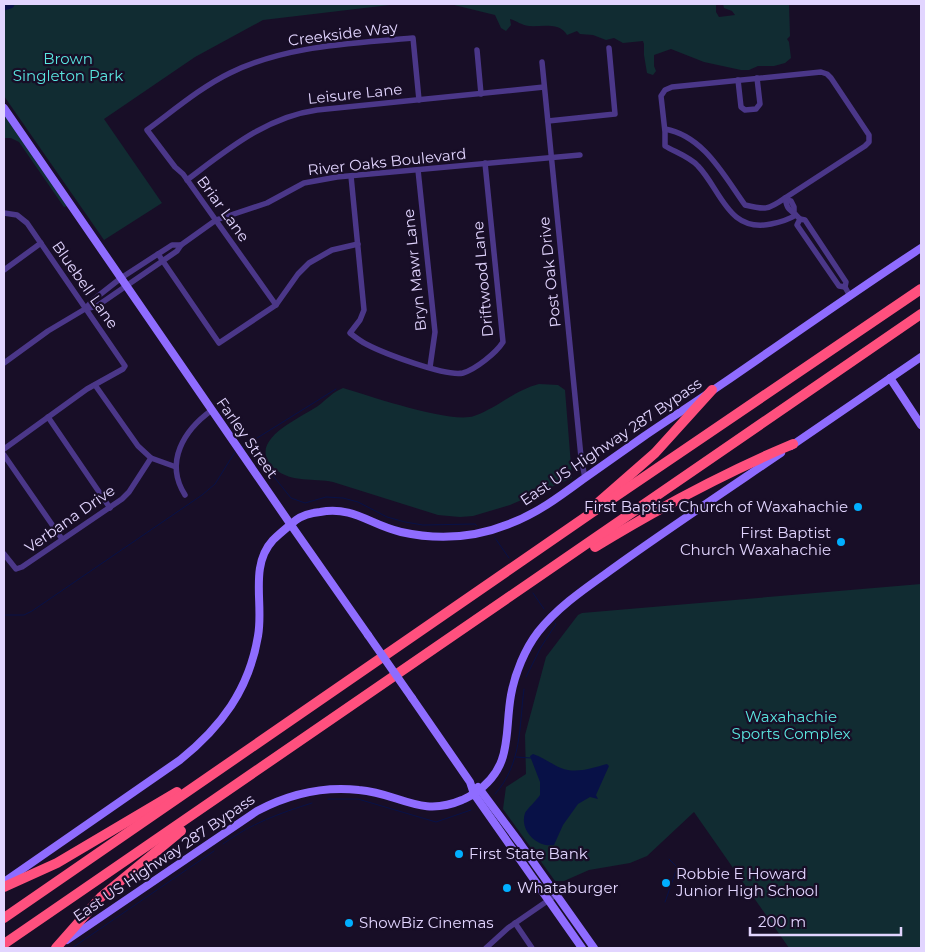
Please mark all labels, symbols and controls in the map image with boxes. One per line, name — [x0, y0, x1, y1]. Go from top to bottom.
street label: Creekside Way — [287, 17, 400, 50]
park label: Brown Singleton Park — [13, 49, 123, 85]
street label: Leisure Lane — [307, 79, 403, 108]
street label: River Oaks Boulevard — [307, 144, 467, 179]
street label: Briar Lane — [193, 172, 254, 245]
street label: Bryn Mawr Lane — [399, 208, 430, 332]
street label: Post Oak Drive — [534, 216, 565, 328]
street label: Driftwood Lane — [468, 220, 497, 338]
street label: Bluebell Lane — [48, 237, 123, 332]
street label: East US Highway 287 Bypass — [516, 374, 705, 510]
street label: Farley Street — [213, 394, 282, 482]
street label: Verbana Drive — [21, 480, 118, 557]
place label: First Baptist Church of Waxahachie — [584, 497, 848, 516]
marker: First Baptist Church of Waxahachie — [852, 501, 864, 513]
place label: First Baptist Church Waxahachie — [680, 523, 831, 559]
marker: First Baptist Church Waxahachie — [835, 536, 847, 548]
park label: Waxahachie Sports Complex — [731, 707, 851, 743]
street label: East US Highway 287 Bypass — [69, 790, 258, 926]
place label: First State Bank — [469, 844, 588, 863]
marker: First State Bank — [453, 848, 465, 860]
place label: Robbie E Howard Junior High School — [675, 864, 818, 900]
marker: Robbie E Howard Junior High School — [660, 877, 672, 889]
place label: Whataburger — [517, 878, 618, 897]
marker: Whataburger — [501, 882, 513, 894]
scale bar — [750, 904, 901, 936]
text: 200 m — [758, 912, 806, 931]
place label: ShowBiz Cinemas — [359, 913, 494, 932]
marker: ShowBiz Cinemas — [343, 917, 355, 929]

